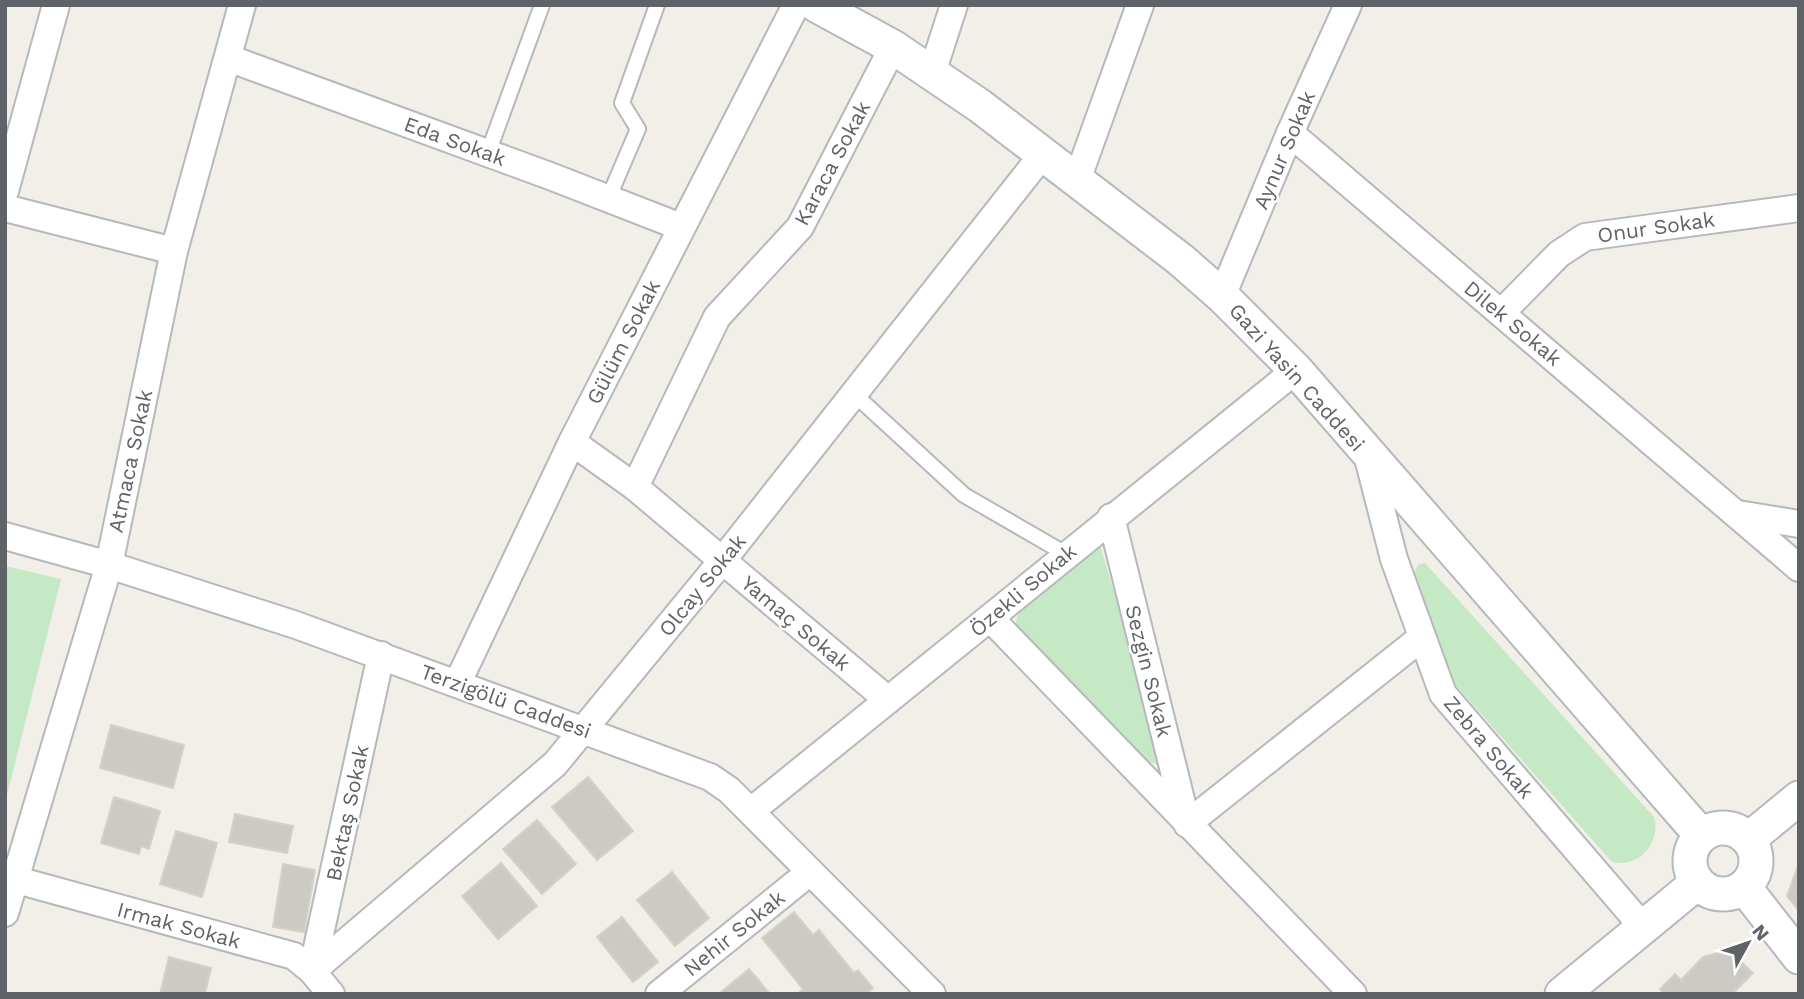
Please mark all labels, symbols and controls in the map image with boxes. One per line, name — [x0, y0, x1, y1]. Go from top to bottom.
street label: Aynur Sokak — [1248, 87, 1320, 213]
street label: Karaca Sokak — [789, 96, 875, 230]
street label: Eda Sokak — [401, 111, 509, 171]
street label: Onur Sokak — [1596, 206, 1716, 248]
street label: Dilek Sokak — [1459, 275, 1567, 371]
street label: Gülüm Sokak — [581, 276, 665, 408]
street label: Gazi Yasin Caddesi — [1224, 298, 1370, 456]
street label: Atmaca Sokak — [103, 387, 157, 535]
street label: Olcay Sokak — [653, 529, 751, 641]
street label: Özekli Sokak — [965, 538, 1081, 642]
street label: Yamaç Sokak — [736, 570, 856, 676]
street label: Sezgin Sokak — [1121, 602, 1178, 740]
street label: Terzigölü Caddesi — [417, 659, 595, 743]
street label: Zebra Sokak — [1439, 691, 1539, 804]
street label: Bektaş Sokak — [320, 743, 374, 883]
street label: Nehir Sokak — [678, 885, 790, 981]
street label: Irmak Sokak — [115, 897, 244, 953]
north arrow — [1713, 908, 1783, 978]
text: N — [1747, 920, 1774, 945]

